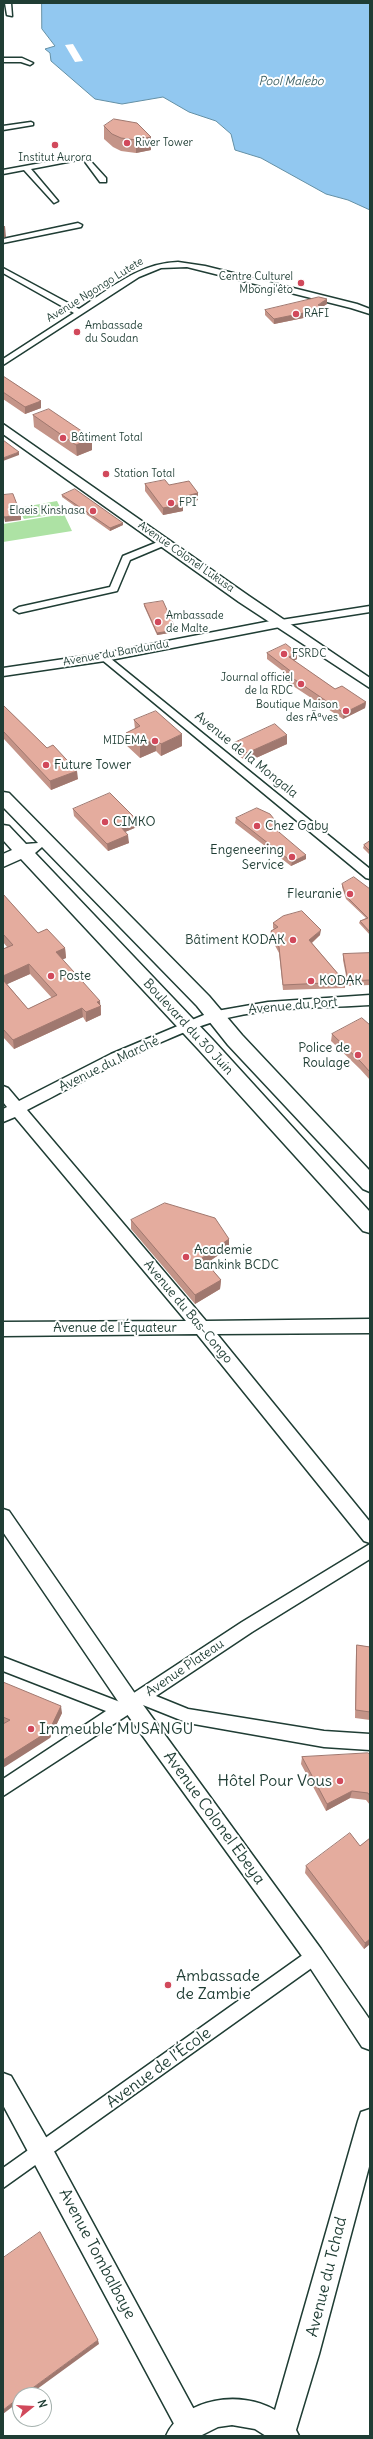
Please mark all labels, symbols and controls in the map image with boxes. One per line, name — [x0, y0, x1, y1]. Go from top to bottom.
water label: Pool Malebo — [258, 75, 324, 89]
place label: River Tower — [135, 136, 193, 150]
marker: River Tower — [122, 138, 132, 148]
marker: Institut Aurora — [50, 140, 60, 150]
place label: Institut Aurora — [18, 151, 92, 165]
street label: Avenue Ngongo Lutete — [44, 255, 146, 325]
place label: Centre Culturel Mbongi'êto — [219, 270, 293, 296]
marker: Centre Culturel Mbongi'êto — [296, 278, 306, 288]
place label: RAFI — [304, 307, 329, 321]
marker: RAFI — [291, 309, 301, 319]
place label: Ambassade du Soudan — [85, 319, 143, 345]
marker: Ambassade du Soudan — [72, 327, 82, 337]
place label: Bâtiment Total — [71, 431, 142, 445]
marker: Bâtiment Total — [58, 433, 68, 443]
place label: Station Total — [114, 467, 175, 481]
marker: Station Total — [101, 469, 111, 479]
place label: FPI — [179, 496, 197, 510]
marker: FPI — [166, 498, 176, 508]
place label: Elaeis Kinshasa — [9, 504, 85, 518]
marker: Elaeis Kinshasa — [88, 506, 98, 516]
street label: Avenue Colonel Lukusa — [135, 519, 237, 595]
place label: Ambassade de Malte — [166, 609, 224, 635]
marker: Ambassade de Malte — [153, 617, 163, 627]
street label: Avenue du Bandundu — [62, 637, 170, 669]
place label: FSRDC — [292, 647, 326, 661]
marker: FSRDC — [279, 649, 289, 659]
place label: Journal officiel de la RDC — [220, 671, 293, 697]
marker: Journal officiel de la RDC — [296, 679, 306, 689]
place label: Boutique Maison des rÃªves — [256, 698, 338, 724]
marker: Boutique Maison des rÃªves — [341, 706, 351, 716]
street label: Avenue de la Mongala — [191, 709, 301, 801]
place label: MIDEMA — [103, 734, 147, 748]
marker: MIDEMA — [150, 736, 160, 746]
place label: Future Tower — [54, 757, 131, 773]
marker: Future Tower — [41, 760, 51, 770]
place label: CIMKO — [113, 814, 156, 830]
marker: CIMKO — [100, 817, 110, 827]
place label: Chez Gaby — [265, 818, 329, 834]
marker: Chez Gaby — [252, 821, 262, 831]
place label: Engeneering Service — [210, 842, 284, 873]
marker: Engeneering Service — [287, 852, 297, 862]
place label: Fleuranie — [287, 886, 342, 902]
marker: Fleuranie — [345, 889, 355, 899]
place label: Bâtiment KODAK — [185, 932, 285, 948]
marker: Bâtiment KODAK — [288, 935, 298, 945]
place label: Poste — [59, 968, 91, 984]
marker: Poste — [46, 971, 56, 981]
place label: KODAK — [319, 973, 362, 989]
street label: Boulevard du 30 Juin — [140, 976, 236, 1078]
marker: KODAK — [306, 976, 316, 986]
street label: Avenue du Port — [248, 994, 338, 1018]
street label: Avenue du Marché — [57, 1033, 161, 1095]
place label: Police de Roulage — [298, 1040, 350, 1071]
marker: Police de Roulage — [353, 1050, 363, 1060]
place label: Academie Bankink BCDC — [194, 1242, 279, 1273]
marker: Academie Bankink BCDC — [181, 1252, 191, 1262]
street label: Avenue du Bas-Congo — [140, 1257, 236, 1367]
street label: Avenue de l'Équateur — [53, 1320, 177, 1336]
street label: Avenue Plateau — [143, 1636, 227, 1700]
place label: Immeuble MUSANGU — [39, 1719, 193, 1739]
marker: Immeuble MUSANGU — [26, 1724, 36, 1734]
street label: Avenue Colonel Ebeya — [159, 1748, 269, 1888]
place label: Hôtel Pour Vous — [217, 1771, 332, 1791]
marker: Hôtel Pour Vous — [335, 1776, 345, 1786]
place label: Ambassade de Zambie — [176, 1966, 260, 2004]
marker: Ambassade de Zambie — [163, 1980, 173, 1990]
street label: Avenue de l’École — [103, 2024, 215, 2112]
street label: Avenue Tombalbaye — [55, 2186, 139, 2322]
street label: Avenue du Tchad — [303, 2215, 351, 2339]
north arrow — [12, 2387, 52, 2427]
text: N — [35, 2398, 50, 2409]

